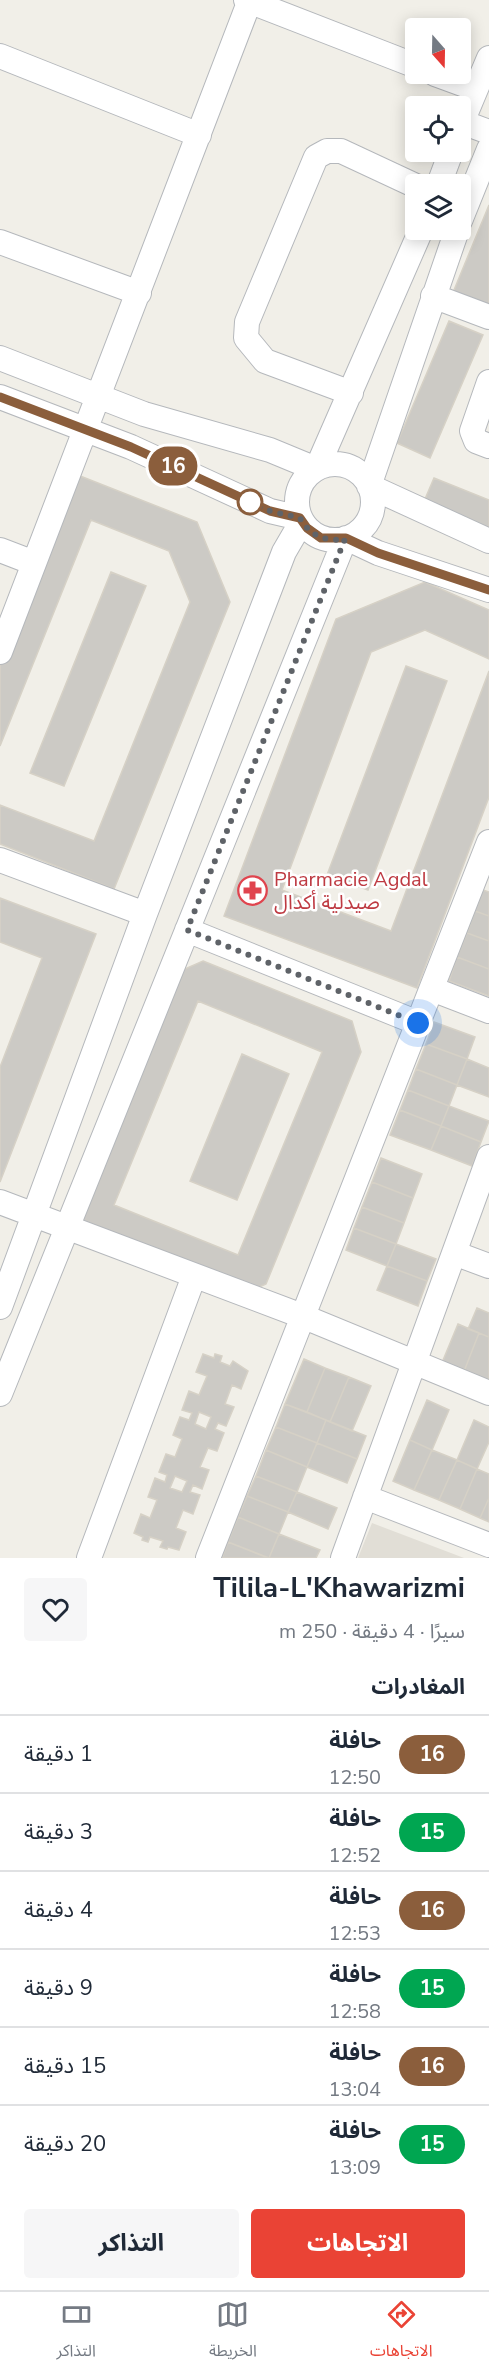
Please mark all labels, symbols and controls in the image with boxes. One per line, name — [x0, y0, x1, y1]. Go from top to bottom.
north arrow — [405, 18, 471, 84]
map controls — [405, 18, 471, 240]
button: locate — [405, 96, 471, 162]
button: layers — [405, 174, 471, 240]
line badge: 16 — [146, 446, 200, 486]
text: 16 — [160, 452, 186, 480]
unlabelled marker — [237, 489, 263, 515]
place label: Pharmacie Agdal صيدلية أكدال — [274, 866, 428, 916]
pharmacy icon: Pharmacie Agdal صيدلية أكدال — [237, 874, 269, 906]
your location — [403, 1008, 433, 1038]
text: Tilila-L'Khawarizmi — [213, 1569, 465, 1607]
button: heart — [24, 1578, 87, 1641]
text: سيرًا · 4 دقيقة · 250 m — [279, 1618, 465, 1645]
text: المغادرات — [371, 1672, 465, 1702]
text: حافلة — [329, 1726, 381, 1756]
text: 1 دقيقة — [24, 1739, 93, 1769]
text: 16 — [419, 1740, 445, 1768]
text: 12:50 — [328, 1764, 381, 1791]
text: حافلة — [329, 1804, 381, 1834]
text: 3 دقيقة — [24, 1817, 93, 1847]
text: 15 — [419, 1818, 445, 1846]
text: 12:52 — [328, 1842, 381, 1869]
text: حافلة — [329, 1882, 381, 1912]
text: 4 دقيقة — [24, 1895, 93, 1925]
text: 16 — [419, 1896, 445, 1924]
text: 12:53 — [328, 1920, 381, 1947]
text: حافلة — [329, 1960, 381, 1990]
text: 9 دقيقة — [24, 1973, 93, 2003]
text: 15 — [419, 1974, 445, 2002]
text: 12:58 — [328, 1998, 381, 2025]
text: حافلة — [329, 2038, 381, 2068]
text: 15 دقيقة — [24, 2051, 106, 2081]
text: 16 — [419, 2052, 445, 2080]
text: 13:04 — [328, 2076, 381, 2103]
text: حافلة — [329, 2116, 381, 2146]
text: 20 دقيقة — [24, 2129, 106, 2159]
text: 15 — [419, 2130, 445, 2158]
text: 13:09 — [328, 2154, 381, 2181]
button: التذاكر — [24, 2209, 239, 2278]
button: الاتجاهات — [251, 2209, 465, 2278]
tab: التذاكر — [57, 2298, 96, 2368]
tab: الخريطة — [209, 2298, 257, 2368]
tab: الاتجاهات — [370, 2298, 432, 2368]

